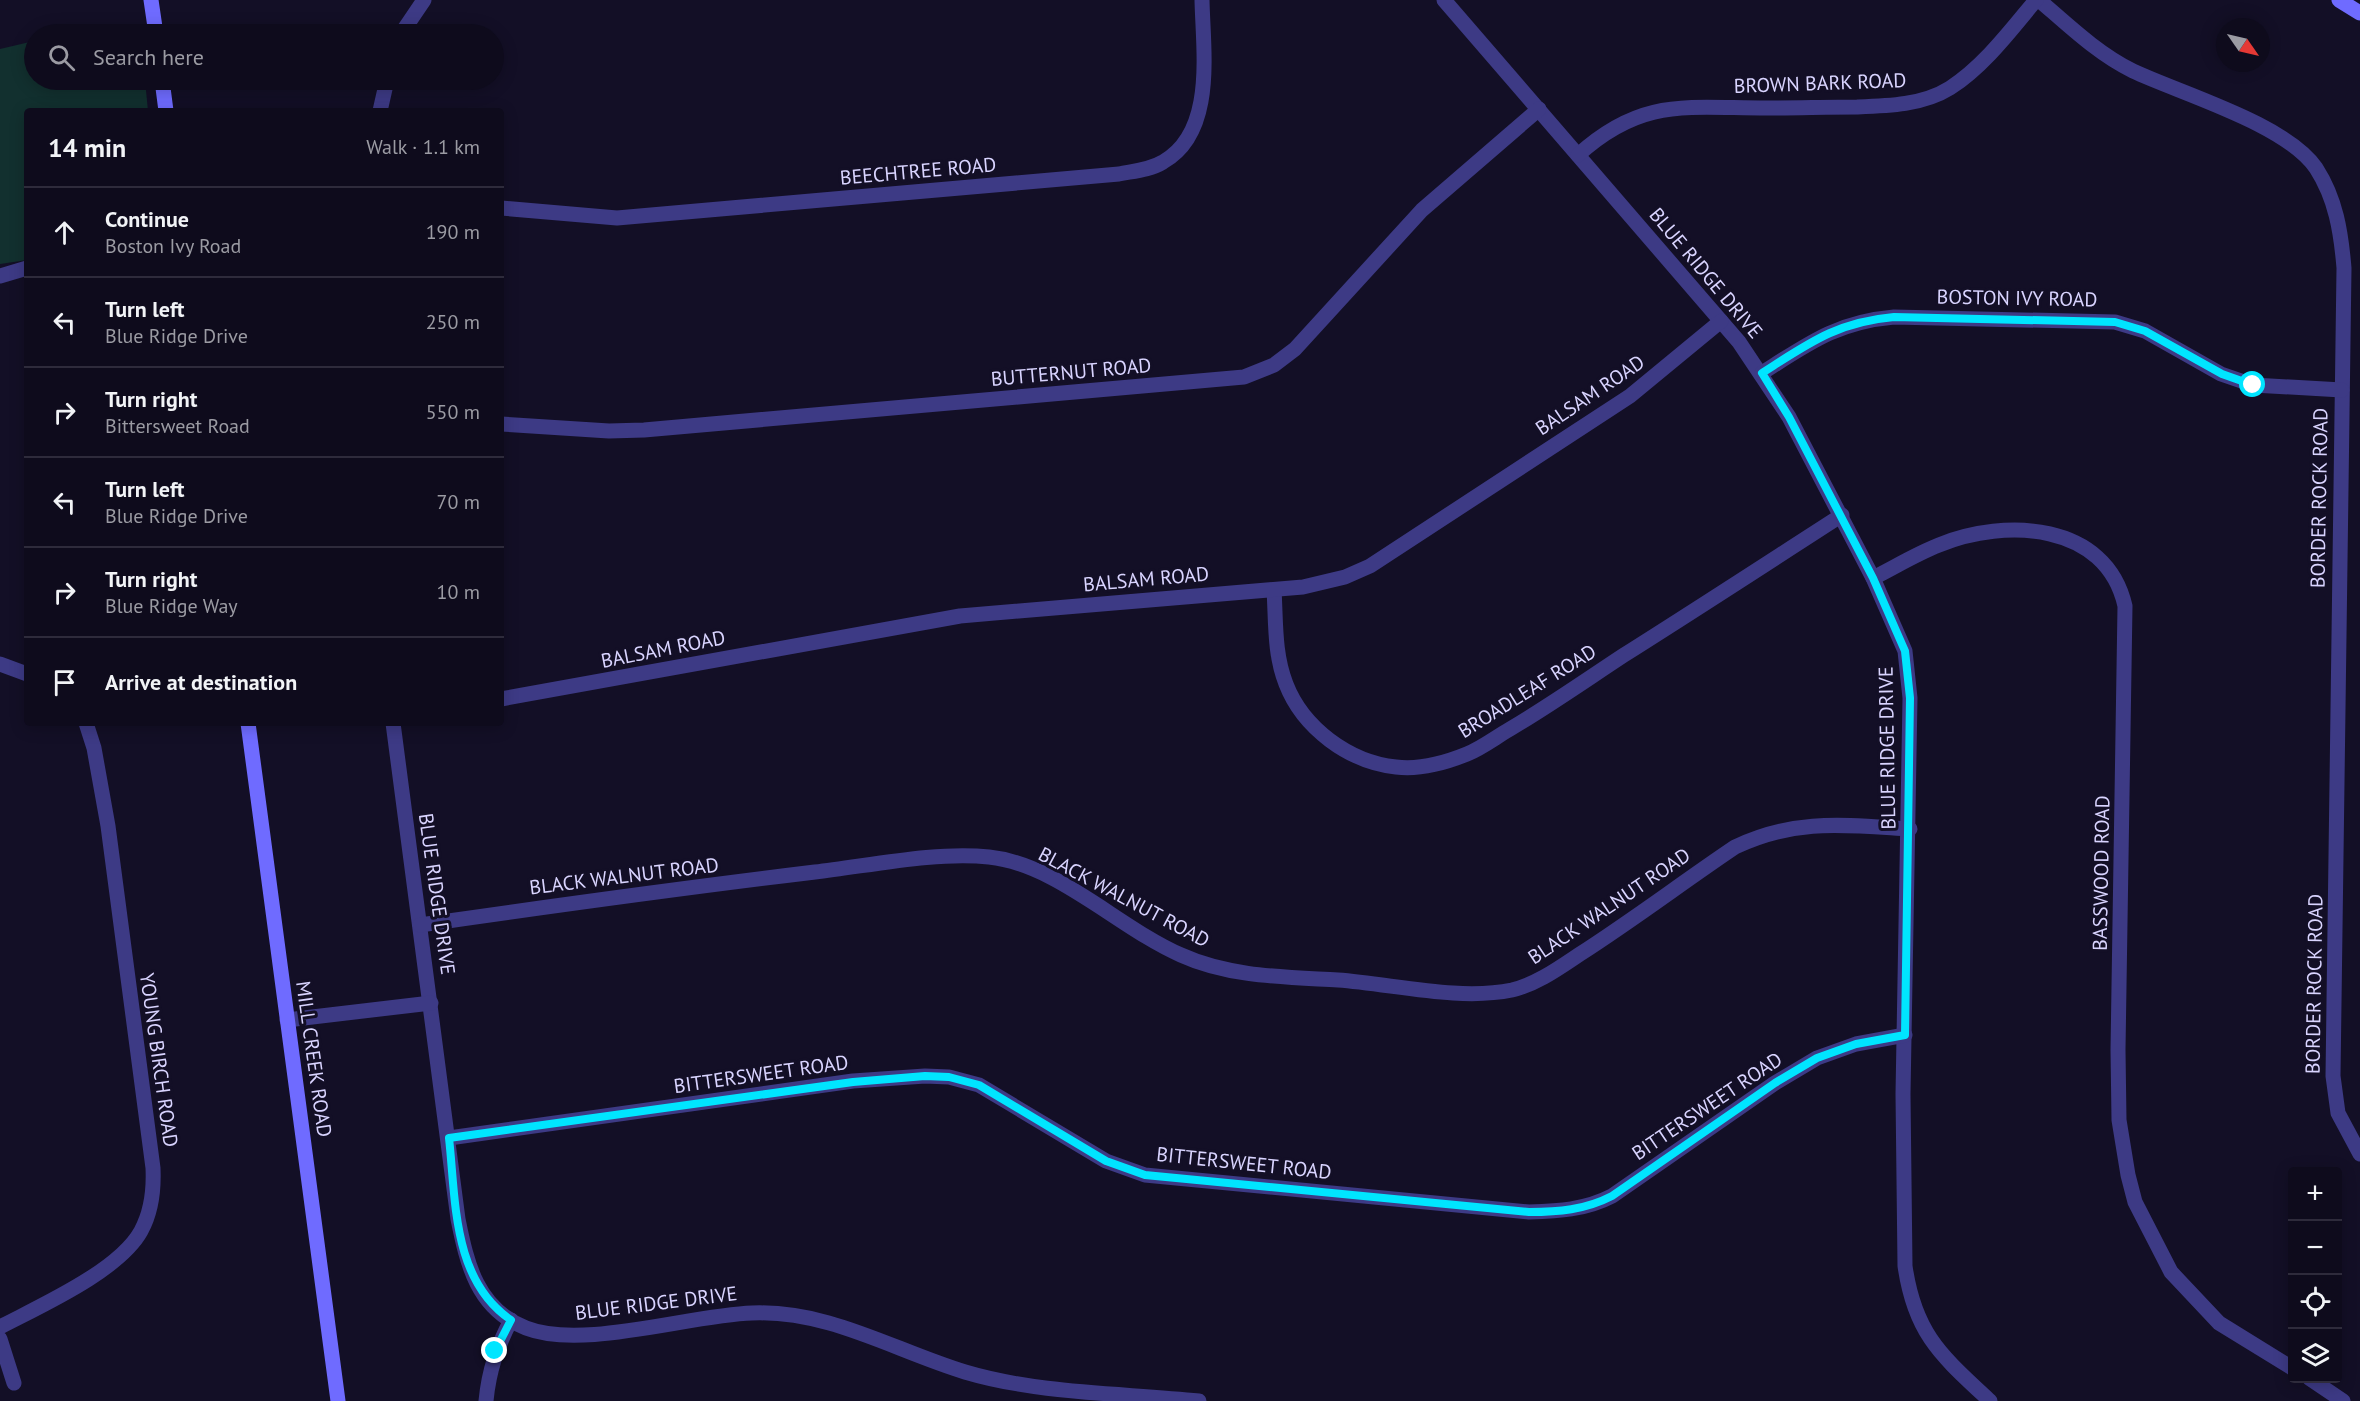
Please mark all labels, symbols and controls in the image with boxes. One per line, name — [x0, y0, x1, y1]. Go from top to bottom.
north arrow — [2216, 18, 2270, 72]
search box — [24, 24, 504, 90]
icon: search — [45, 41, 78, 74]
text: Search here — [93, 43, 204, 71]
street label: BROWN BARK ROAD — [1733, 67, 1907, 99]
text: 14 min — [48, 131, 126, 164]
text: Walk · 1.1 km — [366, 134, 480, 160]
street label: BEECHTREE ROAD — [839, 151, 997, 191]
street label: BLUE RIDGE DRIVE — [1644, 202, 1768, 344]
text: Continue — [105, 205, 189, 233]
icon: ahead — [48, 216, 81, 249]
text: 190 m — [426, 219, 480, 245]
text: Boston Ivy Road — [105, 233, 241, 259]
street label: BOSTON IVY ROAD — [1936, 284, 2098, 312]
text: Turn left — [105, 295, 185, 323]
icon: left — [48, 306, 81, 339]
text: 250 m — [426, 309, 480, 335]
text: Blue Ridge Drive — [105, 323, 248, 349]
street label: BALSAM ROAD — [1530, 349, 1650, 441]
street label: BUTTERNUT ROAD — [990, 352, 1152, 392]
route start — [2239, 371, 2265, 397]
text: Turn right — [105, 385, 197, 413]
icon: right — [48, 396, 81, 429]
text: 550 m — [426, 399, 480, 425]
street label: BORDER ROCK ROAD — [2304, 408, 2334, 588]
text: Bittersweet Road — [105, 413, 250, 439]
text: Turn left — [105, 475, 185, 503]
icon: left — [48, 486, 81, 519]
text: 70 m — [437, 489, 480, 515]
text: Blue Ridge Drive — [105, 503, 248, 529]
street label: BALSAM ROAD — [1082, 561, 1210, 597]
text: Turn right — [105, 565, 197, 593]
icon: right — [48, 576, 81, 609]
text: 10 m — [437, 579, 480, 605]
text: Blue Ridge Way — [105, 593, 238, 619]
street label: BALSAM ROAD — [599, 624, 727, 674]
street label: BROADLEAF ROAD — [1453, 638, 1601, 744]
icon: arrive — [48, 666, 81, 699]
street label: BLUE RIDGE DRIVE — [1873, 666, 1901, 830]
text: Arrive at destination — [105, 668, 297, 696]
street label: BASSWOOD ROAD — [2087, 795, 2115, 951]
street label: BLUE RIDGE DRIVE — [413, 811, 461, 977]
street label: BLACK WALNUT ROAD — [1034, 841, 1214, 953]
street label: BLACK WALNUT ROAD — [1523, 842, 1695, 970]
street label: BLACK WALNUT ROAD — [528, 851, 720, 901]
street label: BORDER ROCK ROAD — [2299, 894, 2329, 1074]
street label: YOUNG BIRCH ROAD — [134, 971, 184, 1149]
street label: MILL CREEK ROAD — [290, 979, 338, 1139]
street label: BITTERSWEET ROAD — [1627, 1046, 1787, 1166]
street label: BITTERSWEET ROAD — [672, 1049, 850, 1099]
street label: BITTERSWEET ROAD — [1155, 1141, 1333, 1185]
map controls — [2288, 1167, 2342, 1383]
button: + — [2288, 1167, 2342, 1221]
button: − — [2288, 1221, 2342, 1275]
button: locate — [2288, 1275, 2342, 1329]
street label: BLUE RIDGE DRIVE — [573, 1280, 739, 1326]
button: layers — [2288, 1329, 2342, 1383]
route end — [481, 1337, 507, 1363]

